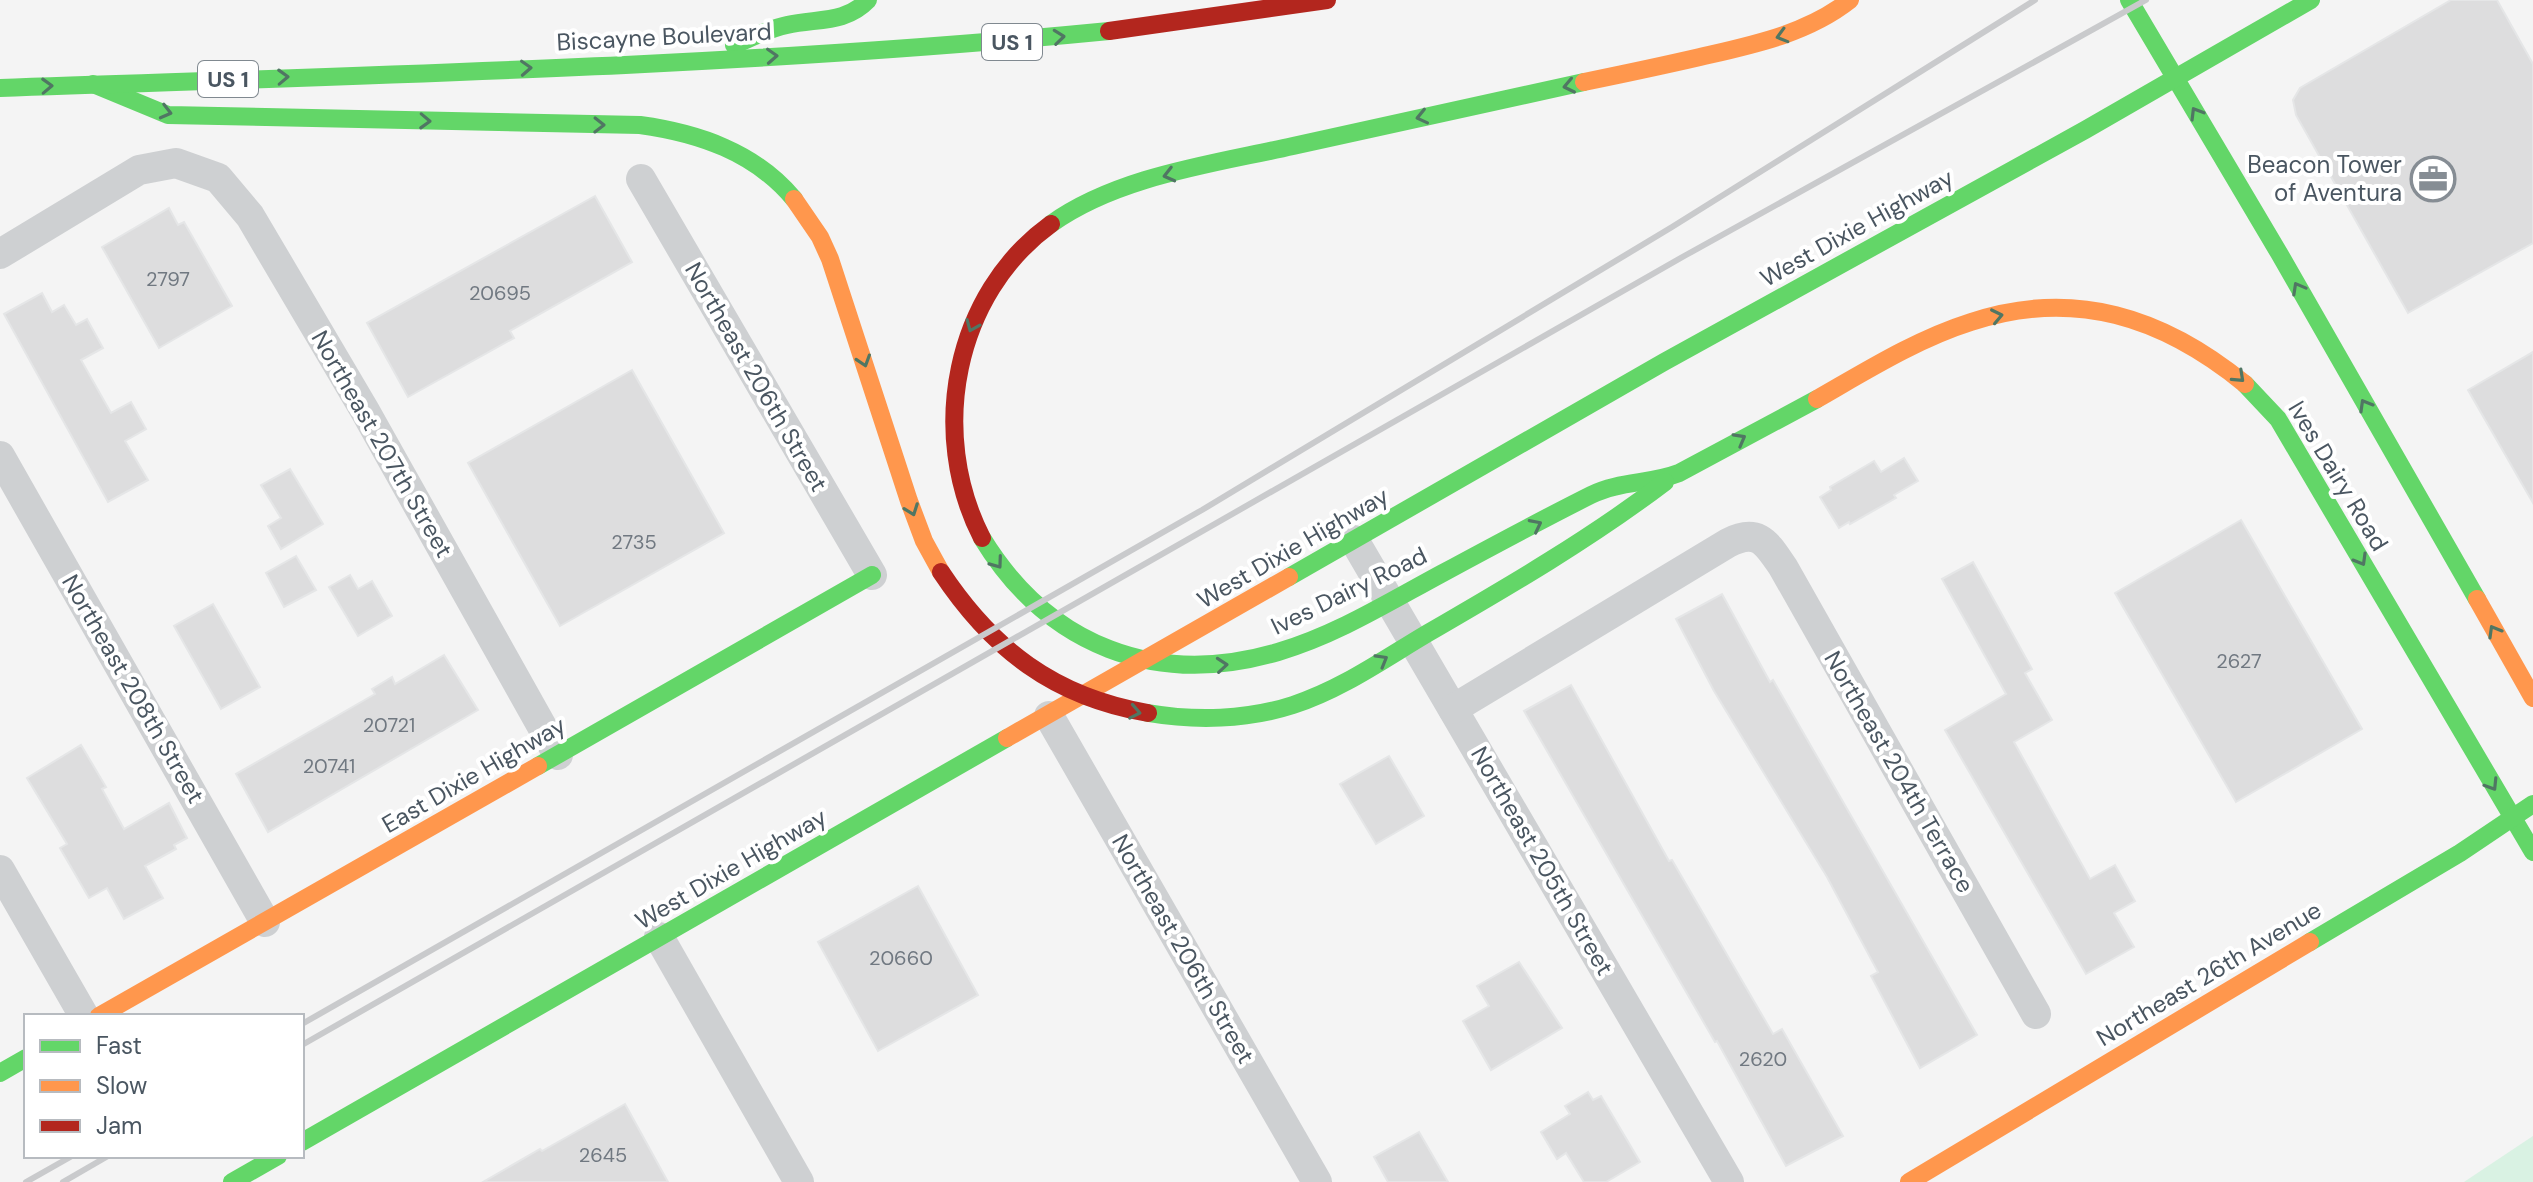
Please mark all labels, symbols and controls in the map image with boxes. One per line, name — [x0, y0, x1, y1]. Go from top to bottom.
street label: Biscayne Boulevard — [556, 15, 772, 58]
road number: US 1 — [982, 24, 1042, 60]
one-way arrow — [1775, 27, 1789, 43]
one-way arrow — [1053, 28, 1066, 45]
one-way arrow — [766, 48, 779, 65]
one-way arrow — [520, 60, 533, 77]
road number: US 1 — [198, 61, 258, 97]
one-way arrow — [277, 69, 290, 86]
one-way arrow — [41, 77, 54, 94]
one-way arrow — [1563, 77, 1577, 94]
one-way arrow — [158, 102, 172, 119]
one-way arrow — [2190, 107, 2206, 122]
one-way arrow — [1416, 108, 1430, 125]
one-way arrow — [419, 113, 432, 130]
one-way arrow — [593, 116, 606, 134]
place label: Beacon Tower of Aventura — [2247, 149, 2402, 208]
office icon: Beacon Tower of Aventura — [2409, 155, 2457, 203]
street label: West Dixie Highway — [1755, 162, 1959, 294]
one-way arrow — [1163, 166, 1176, 183]
street label: Northeast 206th Street — [678, 257, 835, 497]
house number: 2797 — [146, 266, 190, 292]
house number: 20695 — [469, 280, 531, 306]
one-way arrow — [2292, 282, 2308, 296]
one-way arrow — [1990, 308, 2003, 325]
one-way arrow — [965, 318, 981, 332]
street label: Northeast 207th Street — [305, 325, 460, 563]
one-way arrow — [854, 353, 870, 367]
one-way arrow — [2230, 368, 2244, 383]
street label: Ives Dairy Road — [2281, 395, 2395, 556]
one-way arrow — [2359, 399, 2375, 414]
one-way arrow — [1732, 434, 1747, 449]
street label: West Dixie Highway — [1191, 480, 1394, 615]
one-way arrow — [902, 502, 919, 516]
one-way arrow — [1527, 519, 1542, 534]
house number: 2735 — [611, 529, 657, 555]
street label: Ives Dairy Road — [1266, 539, 1432, 642]
one-way arrow — [2351, 552, 2367, 566]
one-way arrow — [987, 554, 1002, 568]
street label: Northeast 208th Street — [55, 569, 212, 809]
one-way arrow — [2488, 625, 2504, 640]
street label: Northeast 204th Terrace — [1817, 645, 1981, 898]
house number: 2627 — [2216, 648, 2262, 674]
one-way arrow — [1373, 654, 1388, 670]
one-way arrow — [1216, 657, 1229, 674]
one-way arrow — [1128, 703, 1141, 720]
street label: East Dixie Highway — [376, 709, 571, 840]
house number: 20721 — [363, 712, 415, 738]
street label: Northeast 205th Street — [1464, 741, 1621, 981]
house number: 20741 — [303, 753, 355, 779]
one-way arrow — [2482, 776, 2498, 791]
street label: West Dixie Highway — [629, 801, 832, 936]
street label: Northeast 206th Street — [1105, 829, 1262, 1069]
street label: Northeast 26th Avenue — [2091, 894, 2327, 1053]
house number: 20660 — [869, 945, 933, 971]
legend — [24, 1014, 304, 1158]
text: Fast — [96, 1030, 142, 1061]
house number: 2620 — [1739, 1046, 1787, 1072]
text: Slow — [96, 1070, 147, 1101]
text: Jam — [96, 1110, 142, 1141]
house number: 2645 — [579, 1142, 627, 1168]

